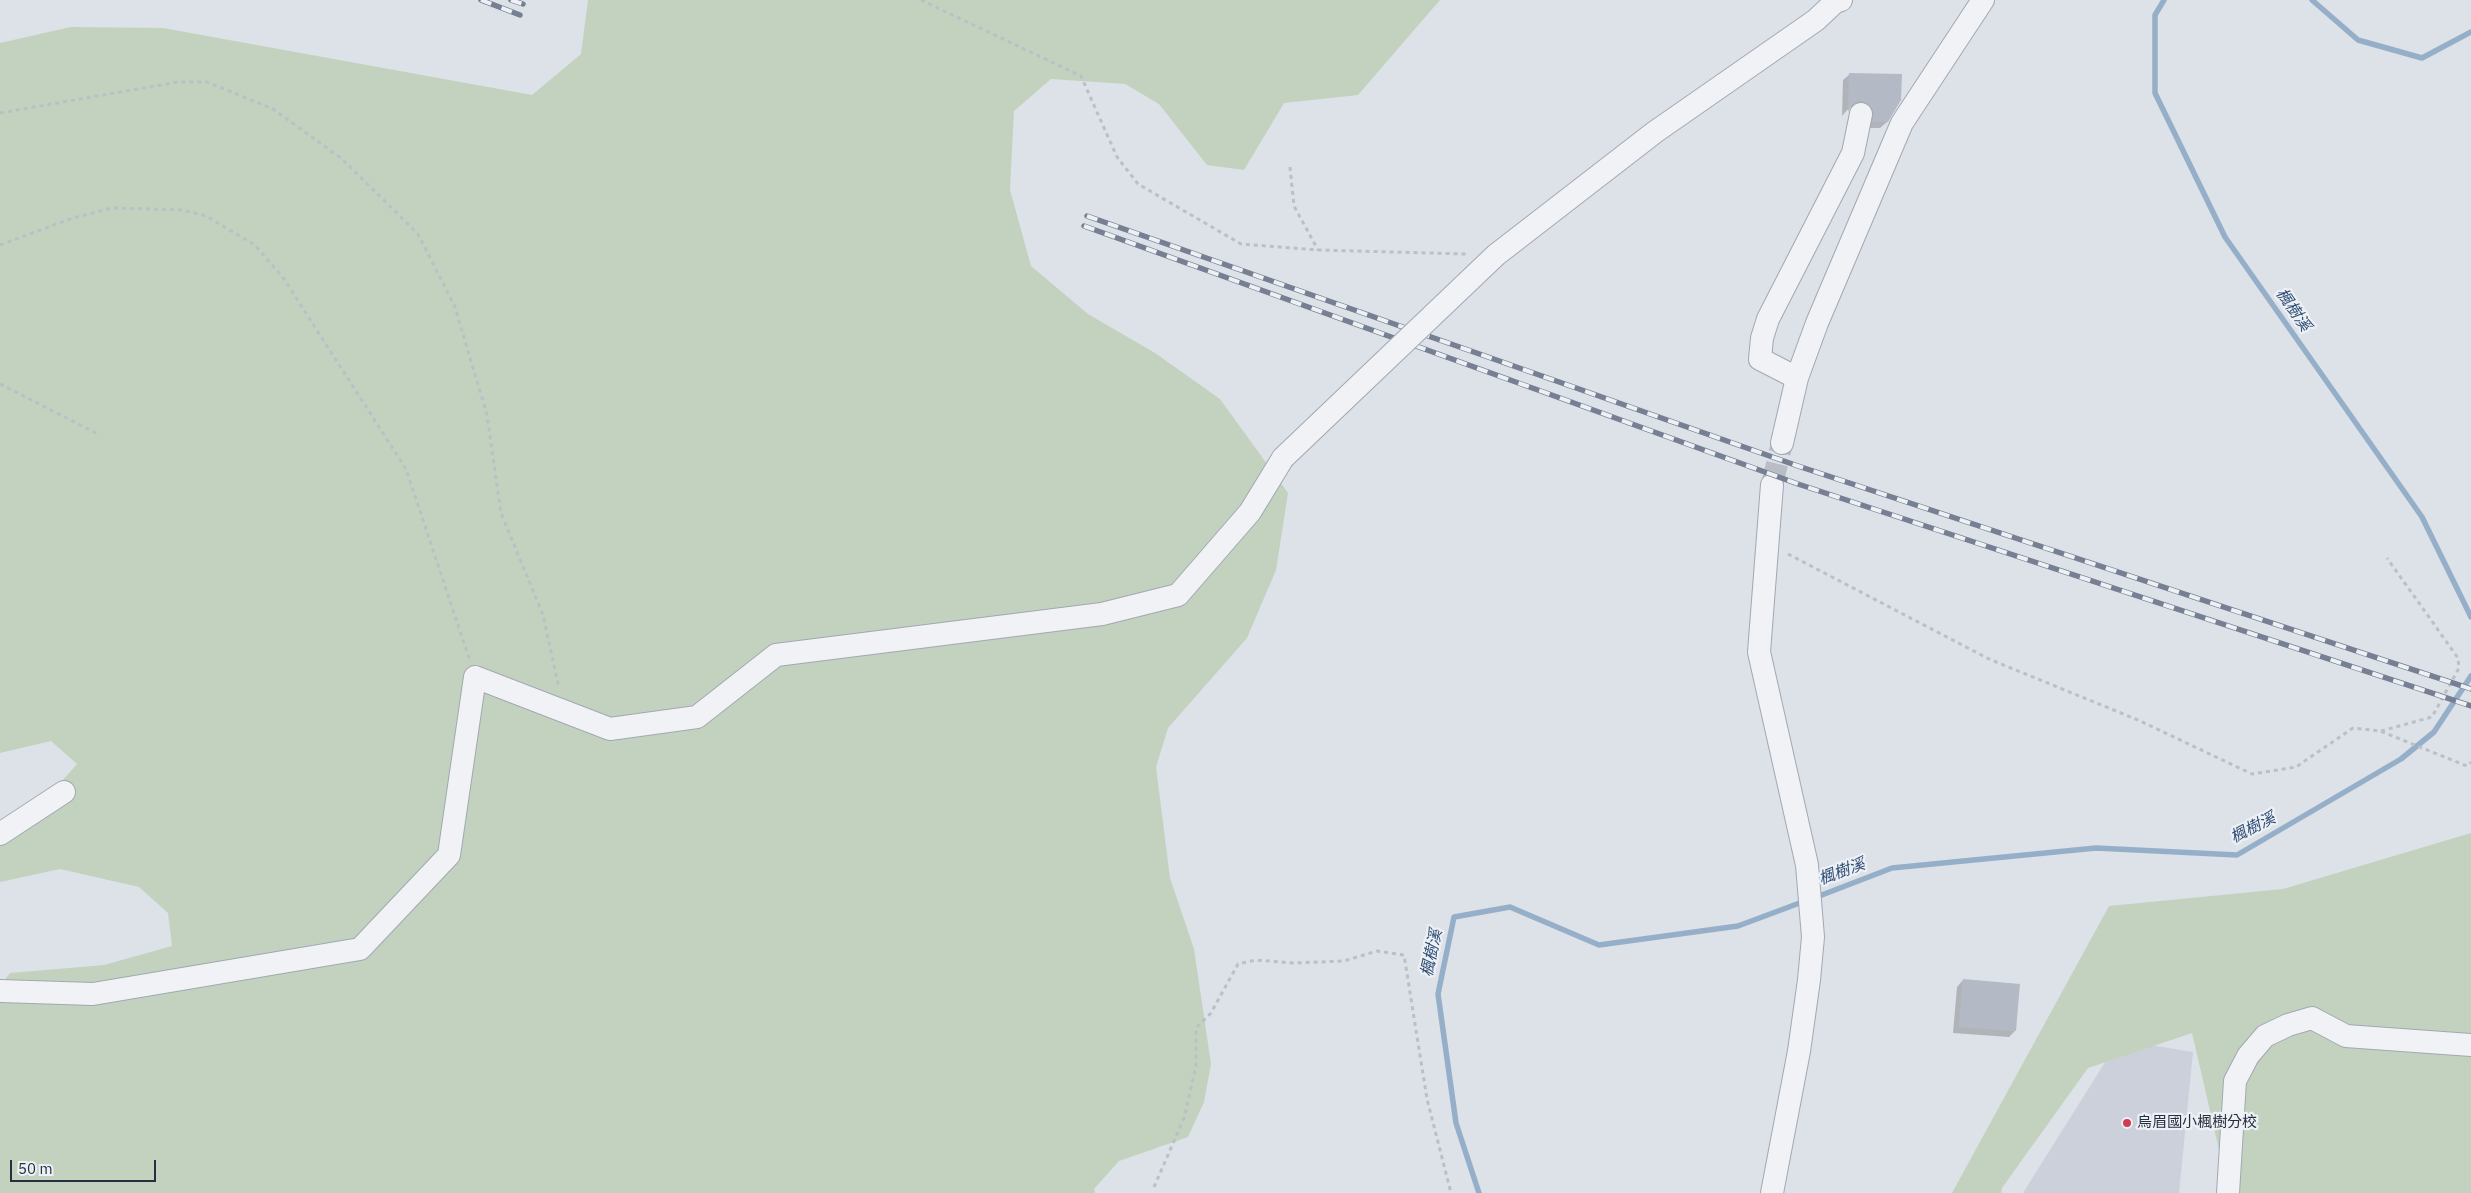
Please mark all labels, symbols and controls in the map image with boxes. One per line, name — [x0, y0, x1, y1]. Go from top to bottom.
water label: 楓樹溪 — [2271, 285, 2315, 335]
water label: 楓樹溪 — [2227, 809, 2279, 847]
water label: 楓樹溪 — [1816, 855, 1868, 889]
water label: 楓樹溪 — [1418, 928, 1446, 978]
place label: 烏眉國小楓樹分校 — [2137, 1114, 2257, 1132]
marker: 烏眉國小楓樹分校 — [2121, 1117, 2133, 1129]
scale bar — [12, 1150, 159, 1182]
text: 50 m — [18, 1159, 53, 1178]

